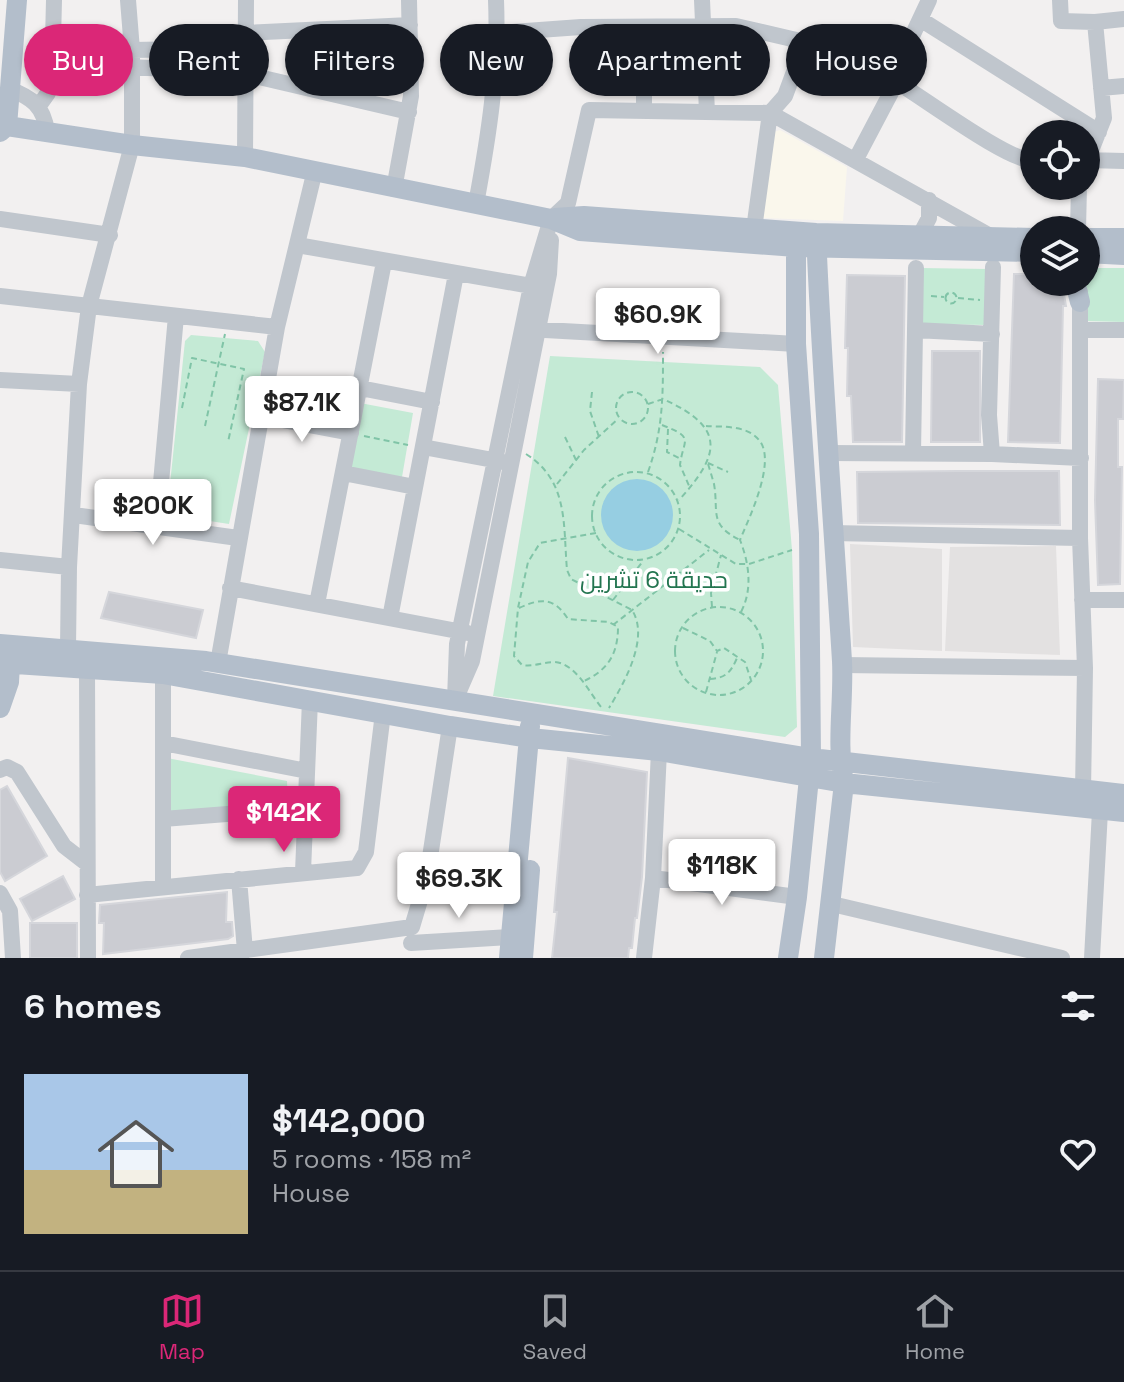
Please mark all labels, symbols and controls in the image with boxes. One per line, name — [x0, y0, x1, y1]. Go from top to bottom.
chip: Buy — [24, 24, 133, 96]
chip: Rent — [149, 24, 269, 96]
chip: Filters — [285, 24, 424, 96]
chip: New — [440, 24, 553, 96]
chip: Apartment — [569, 24, 770, 96]
chip: House — [786, 24, 927, 96]
map controls — [1020, 120, 1100, 296]
button: locate — [1020, 120, 1100, 200]
button: layers — [1020, 216, 1100, 296]
pin: $60.9K — [593, 288, 723, 356]
text: $60.9K — [614, 297, 702, 331]
pin: $87.1K — [237, 376, 367, 444]
text: $87.1K — [263, 385, 341, 419]
pin: $200K — [97, 479, 209, 547]
text: $200K — [112, 488, 194, 522]
park label: حديقة 6 تشرين — [580, 564, 728, 595]
pin: $142K — [228, 786, 340, 854]
text: $142K — [246, 795, 322, 829]
pin: $118K — [666, 839, 778, 907]
text: $118K — [686, 848, 758, 882]
pin: $69.3K — [394, 852, 524, 920]
text: $69.3K — [415, 861, 503, 895]
icon: filters — [1056, 984, 1100, 1028]
text: 6 homes — [24, 985, 162, 1028]
text: $142,000 — [272, 1099, 425, 1142]
icon: home — [88, 1106, 184, 1202]
icon: heart — [1056, 1132, 1100, 1176]
text: 5 rooms · 158 m² — [272, 1142, 471, 1176]
text: House — [272, 1176, 350, 1210]
tab: Map — [159, 1289, 205, 1365]
tab: Saved — [523, 1289, 587, 1365]
tab: Home — [905, 1289, 965, 1365]

